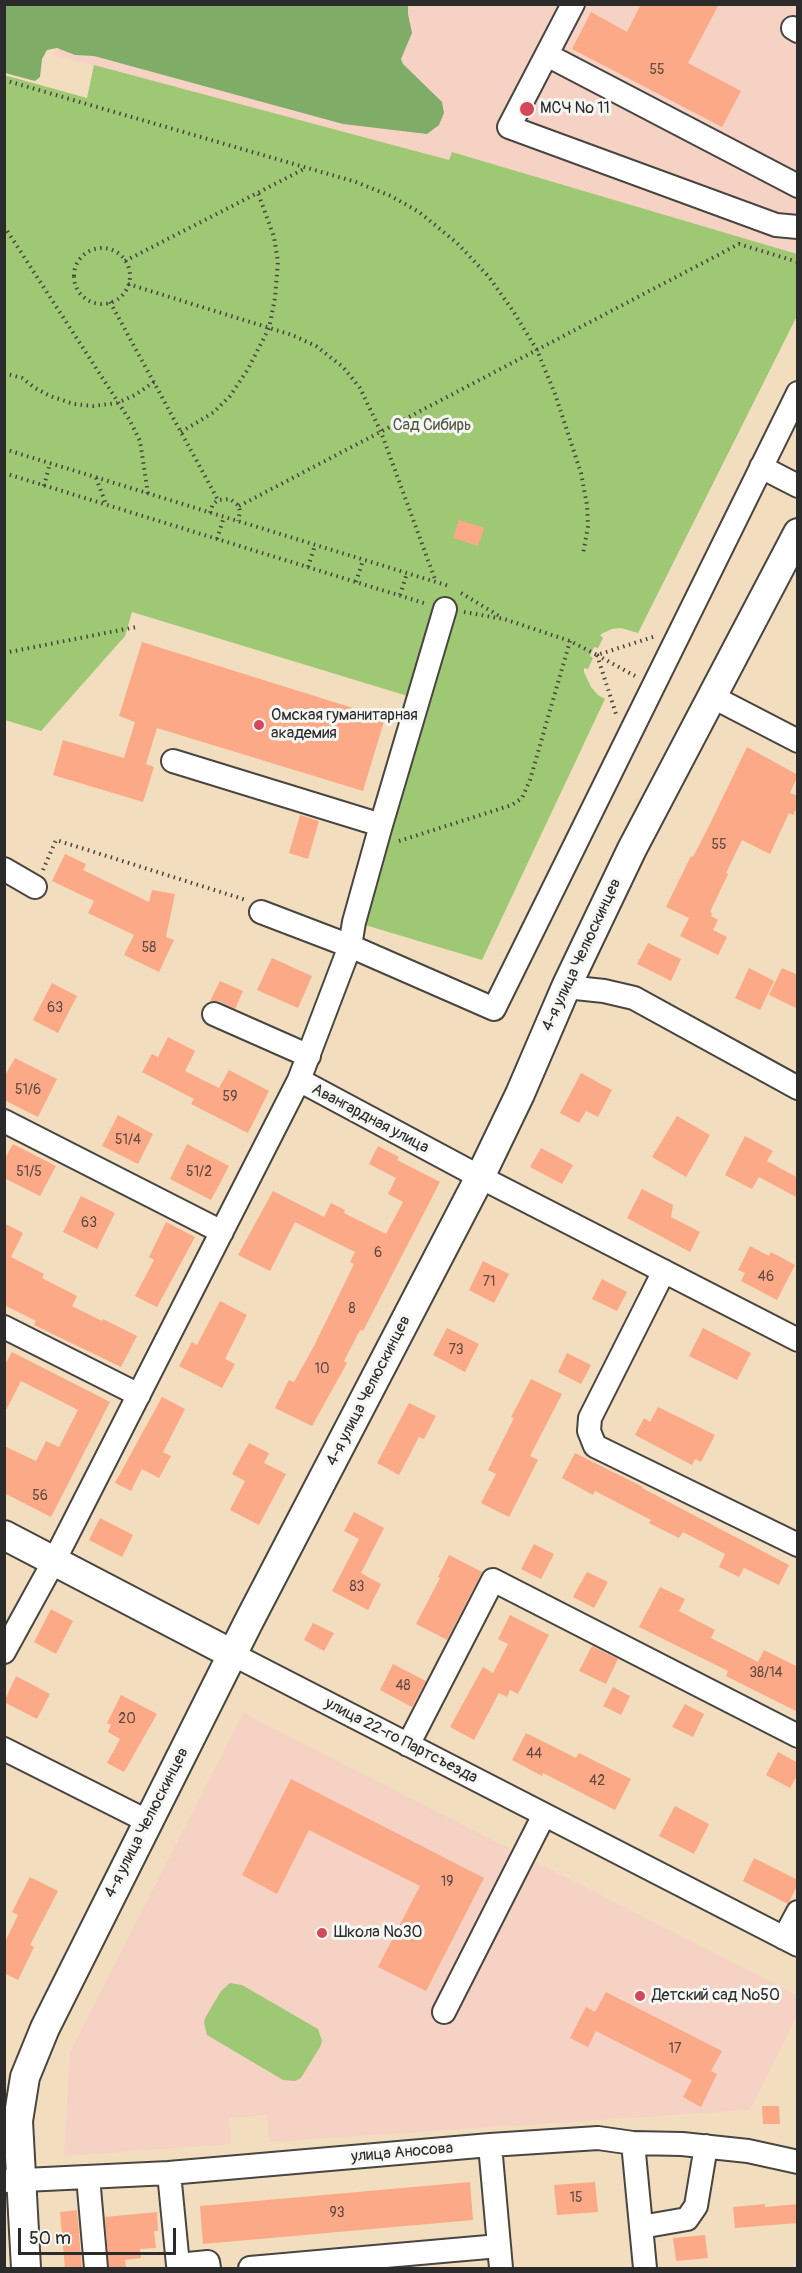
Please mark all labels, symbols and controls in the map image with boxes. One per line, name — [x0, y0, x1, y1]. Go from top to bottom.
house number: 55 — [649, 62, 665, 78]
place label: МСЧ № 11 — [540, 99, 610, 119]
marker: МСЧ № 11 — [518, 100, 536, 118]
park label: Сад Сибирь — [393, 416, 471, 436]
place label: Омская гуманитарная академия — [271, 706, 418, 744]
marker: Омская гуманитарная академия — [252, 718, 266, 732]
house number: 55 — [711, 837, 727, 853]
street label: 4-я улица Челюскинцев — [538, 876, 626, 1034]
house number: 58 — [142, 940, 156, 956]
house number: 63 — [47, 1000, 63, 1016]
street label: Авангардная улица — [308, 1080, 432, 1158]
house number: 51/6 — [15, 1082, 41, 1098]
house number: 59 — [223, 1089, 237, 1105]
house number: 51/4 — [115, 1132, 141, 1148]
house number: 51/5 — [16, 1164, 42, 1180]
house number: 51/2 — [186, 1164, 212, 1180]
house number: 63 — [81, 1215, 97, 1231]
house number: 6 — [374, 1245, 382, 1261]
house number: 46 — [758, 1269, 774, 1285]
house number: 71 — [483, 1274, 495, 1290]
house number: 8 — [348, 1301, 356, 1317]
street label: 4-я улица Челюскинцев — [323, 1313, 415, 1469]
house number: 73 — [448, 1342, 464, 1358]
house number: 10 — [314, 1361, 330, 1377]
house number: 56 — [32, 1488, 48, 1504]
house number: 83 — [350, 1579, 364, 1595]
house number: 38/14 — [749, 1665, 783, 1681]
house number: 48 — [395, 1678, 411, 1694]
street label: улица 22-го Партсъезда — [321, 1694, 481, 1788]
house number: 20 — [118, 1711, 136, 1727]
street label: 4-я улица Челюскинцев — [101, 1745, 193, 1901]
house number: 44 — [526, 1746, 542, 1762]
house number: 42 — [589, 1773, 605, 1789]
house number: 19 — [441, 1874, 453, 1890]
place label: Школа №30 — [334, 1923, 423, 1943]
marker: Школа №30 — [315, 1926, 329, 1940]
place label: Детский сад №50 — [652, 1986, 780, 2006]
marker: Детский сад №50 — [633, 1989, 647, 2003]
house number: 17 — [669, 2041, 681, 2057]
street label: улица Аносова — [350, 2139, 454, 2167]
house number: 15 — [569, 2190, 583, 2206]
house number: 93 — [329, 2205, 345, 2221]
scale bar — [21, 2216, 178, 2254]
text: 50 m — [29, 2227, 71, 2250]

